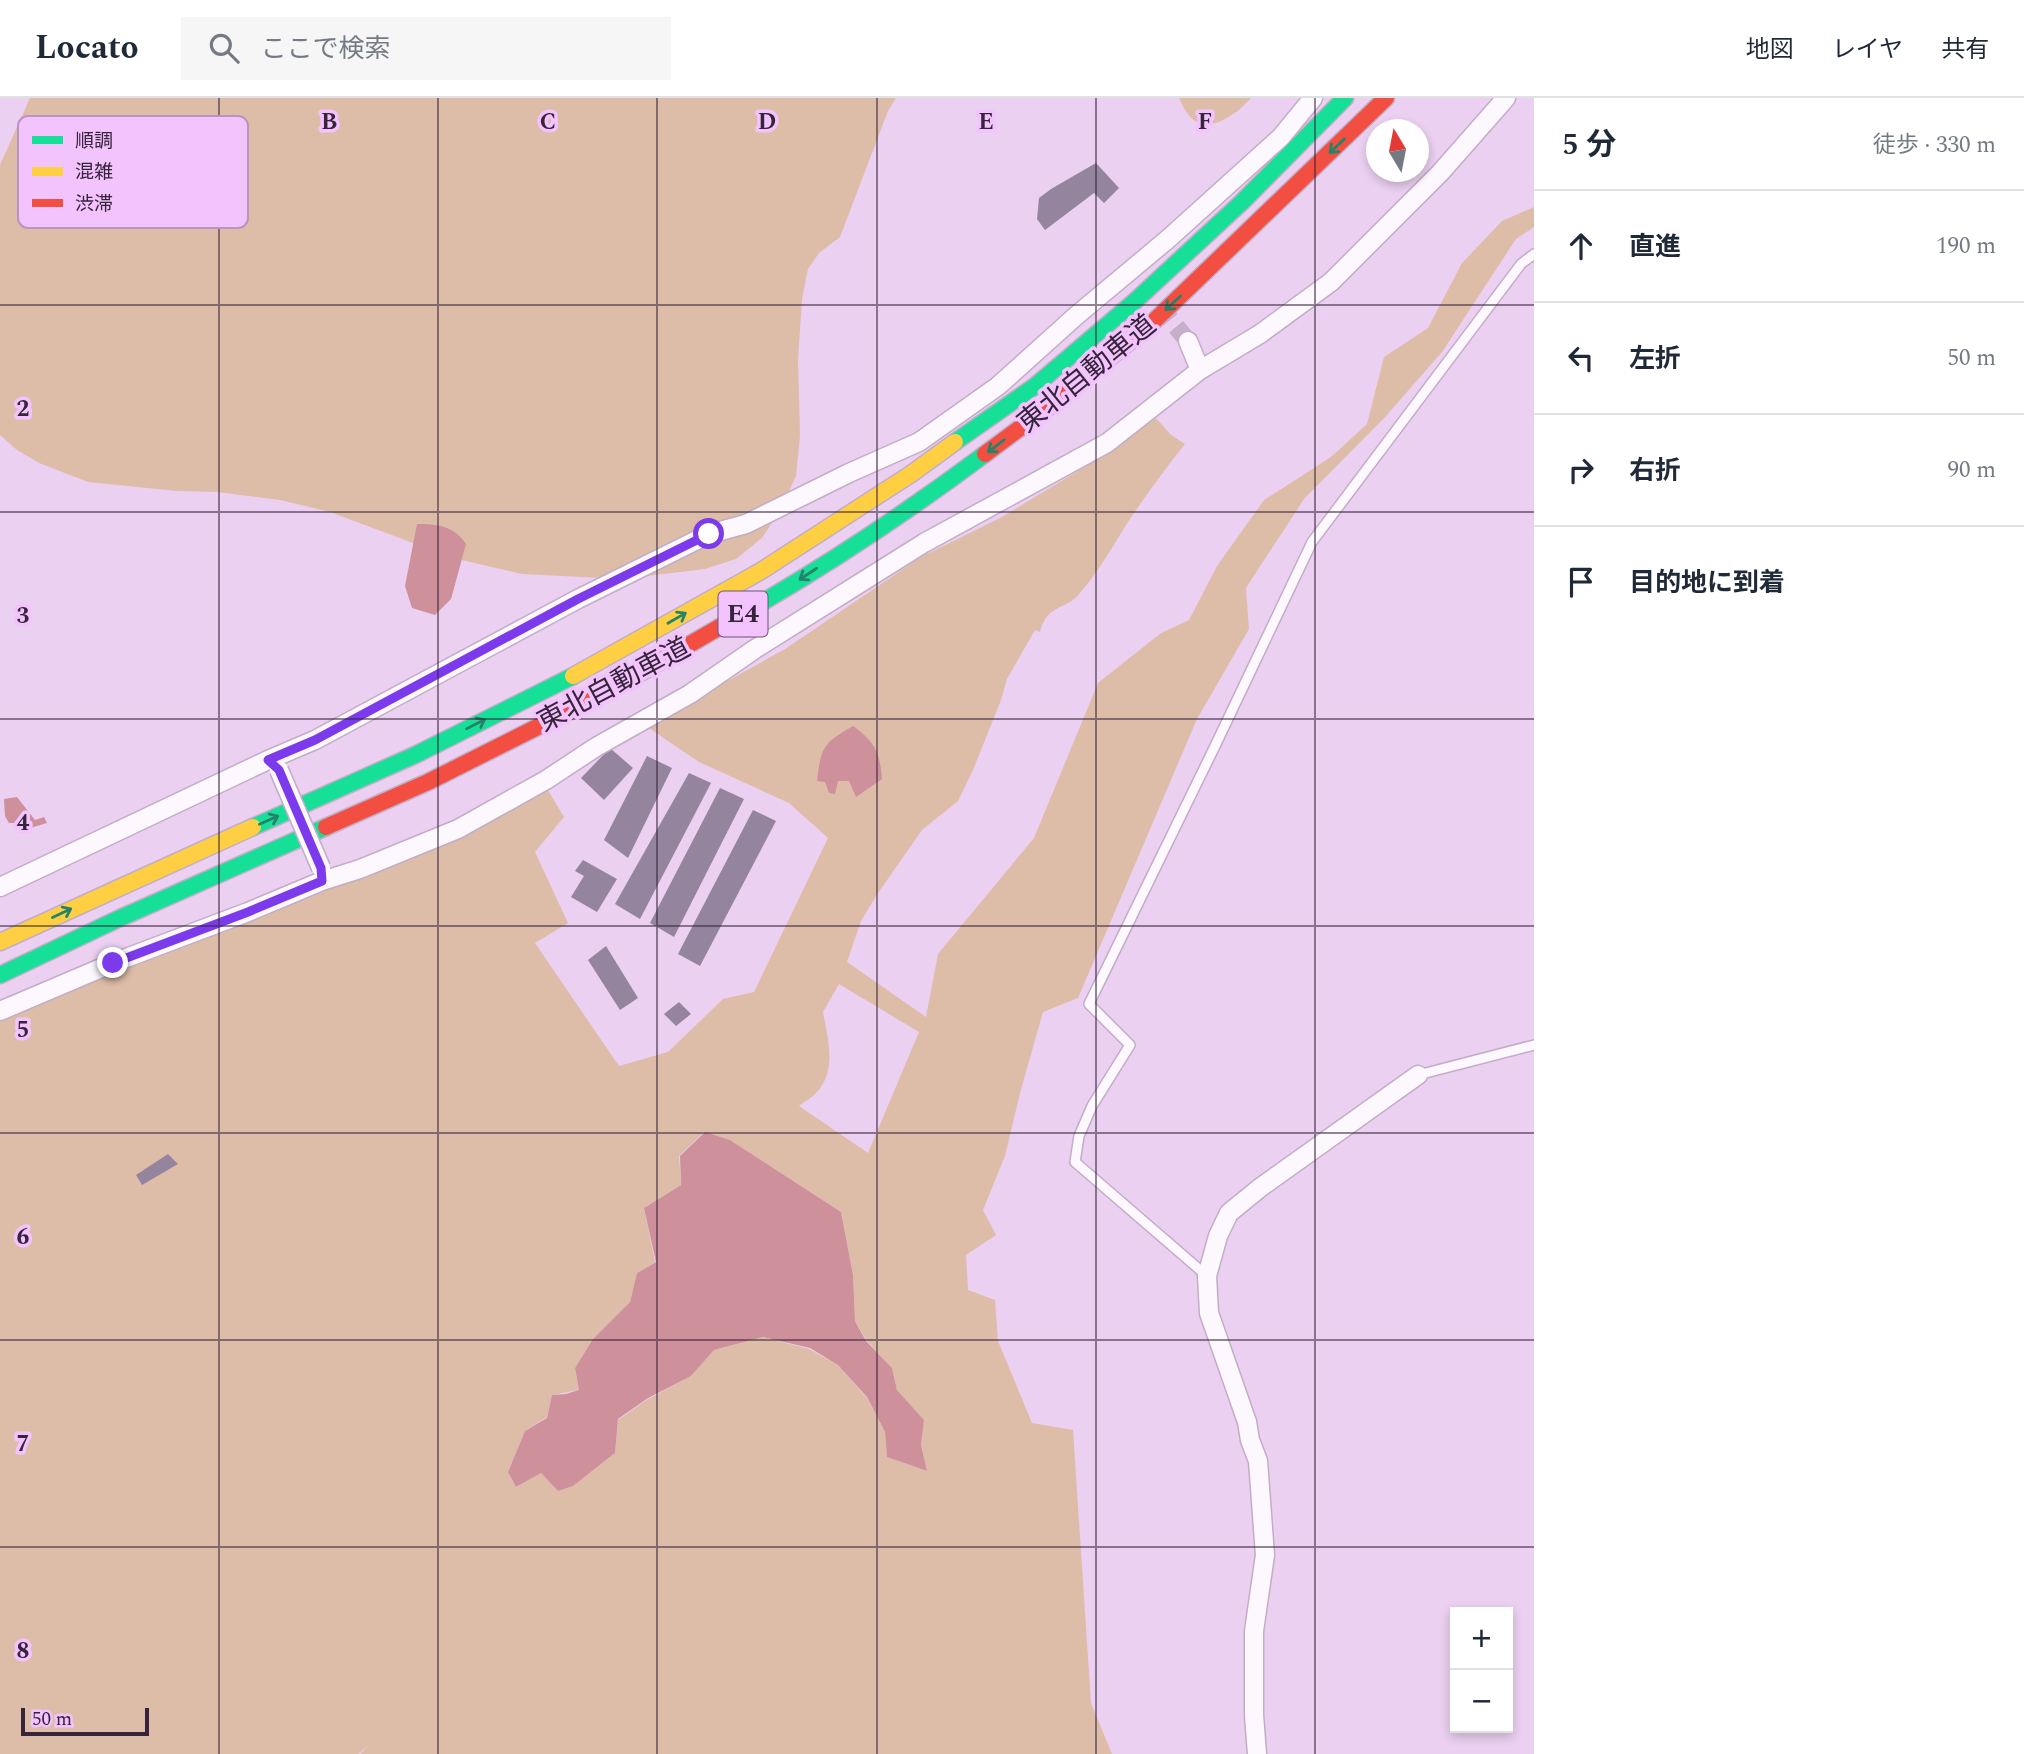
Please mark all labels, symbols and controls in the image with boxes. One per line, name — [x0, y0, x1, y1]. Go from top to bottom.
search box — [181, 17, 671, 80]
text: Locato — [35, 23, 139, 73]
icon: search — [205, 29, 243, 67]
text: ここで検索 — [261, 29, 391, 69]
text: 地図 — [1746, 32, 1794, 68]
text: レイヤ — [1832, 32, 1903, 68]
text: 共有 — [1941, 32, 1989, 68]
text: B — [321, 105, 337, 140]
text: C — [540, 105, 556, 140]
text: D — [758, 105, 776, 140]
text: E — [978, 105, 994, 140]
text: F — [1198, 105, 1212, 140]
legend — [18, 116, 248, 228]
north arrow — [1366, 119, 1429, 182]
text: 5 分 — [1562, 122, 1616, 168]
text: 順調 — [75, 127, 113, 156]
text: 徒歩 · 330 m — [1873, 128, 1996, 163]
one-way arrow — [1329, 138, 1346, 155]
text: 混雑 — [75, 158, 113, 187]
text: 渋滞 — [75, 190, 113, 219]
icon: ahead — [1562, 227, 1600, 265]
text: 直進 — [1629, 227, 1681, 267]
text: 190 m — [1936, 229, 1996, 264]
one-way arrow — [1165, 295, 1182, 312]
street label: 東北自動車道 — [1008, 304, 1166, 444]
icon: left — [1562, 339, 1600, 377]
text: 左折 — [1629, 339, 1681, 379]
text: 50 m — [1947, 341, 1996, 376]
text: 2 — [17, 392, 30, 427]
one-way arrow — [987, 439, 1006, 454]
icon: right — [1562, 451, 1600, 489]
text: 右折 — [1629, 451, 1681, 491]
text: 90 m — [1947, 453, 1996, 488]
route start — [693, 518, 724, 549]
icon: arrive — [1562, 563, 1600, 601]
text: 目的地に到着 — [1629, 563, 1785, 603]
one-way arrow — [799, 567, 818, 582]
road number: E4 — [718, 592, 768, 636]
text: 3 — [17, 599, 30, 634]
one-way arrow — [666, 611, 687, 624]
street label: 東北自動車道 — [530, 627, 698, 743]
one-way arrow — [465, 717, 486, 731]
text: 4 — [17, 806, 30, 841]
one-way arrow — [258, 813, 279, 826]
one-way arrow — [51, 906, 72, 919]
route end — [97, 947, 128, 978]
text: 5 — [17, 1013, 29, 1048]
text: 6 — [17, 1220, 30, 1255]
text: 7 — [17, 1427, 29, 1462]
map controls — [1450, 1607, 1513, 1733]
button: + — [1450, 1607, 1513, 1670]
text: 8 — [17, 1634, 29, 1669]
button: − — [1450, 1670, 1513, 1733]
scale bar — [21, 1705, 149, 1737]
text: 50 m — [32, 1705, 72, 1734]

